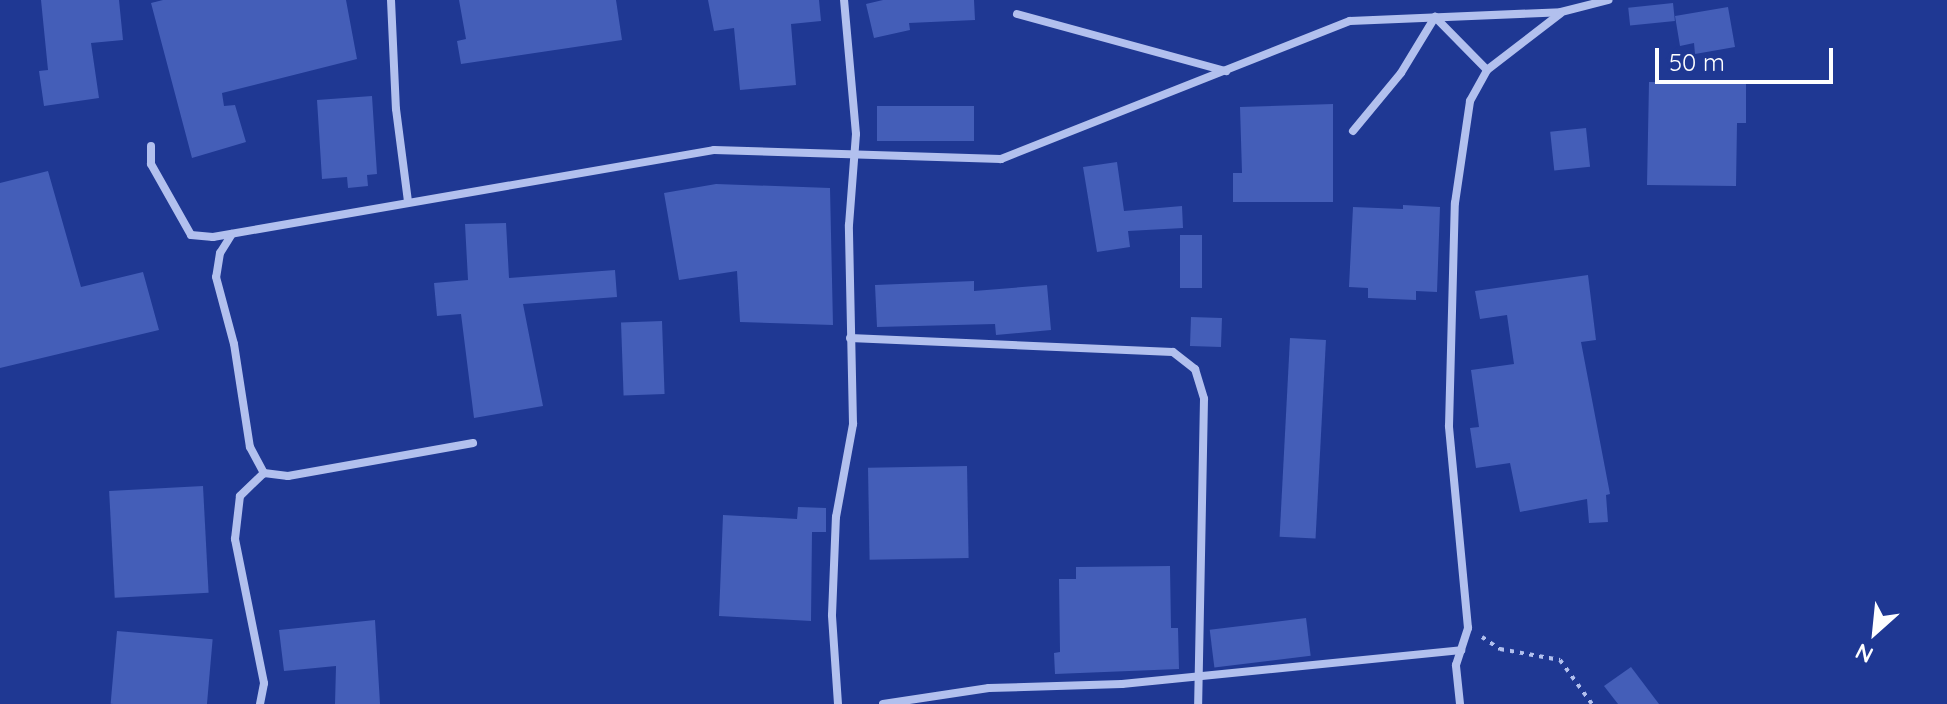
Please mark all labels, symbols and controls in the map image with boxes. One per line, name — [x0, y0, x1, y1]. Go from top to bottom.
scale bar — [1659, 32, 1837, 82]
text: 50 m — [1669, 47, 1725, 77]
north arrow — [1835, 592, 1915, 672]
text: N — [1851, 637, 1878, 670]

